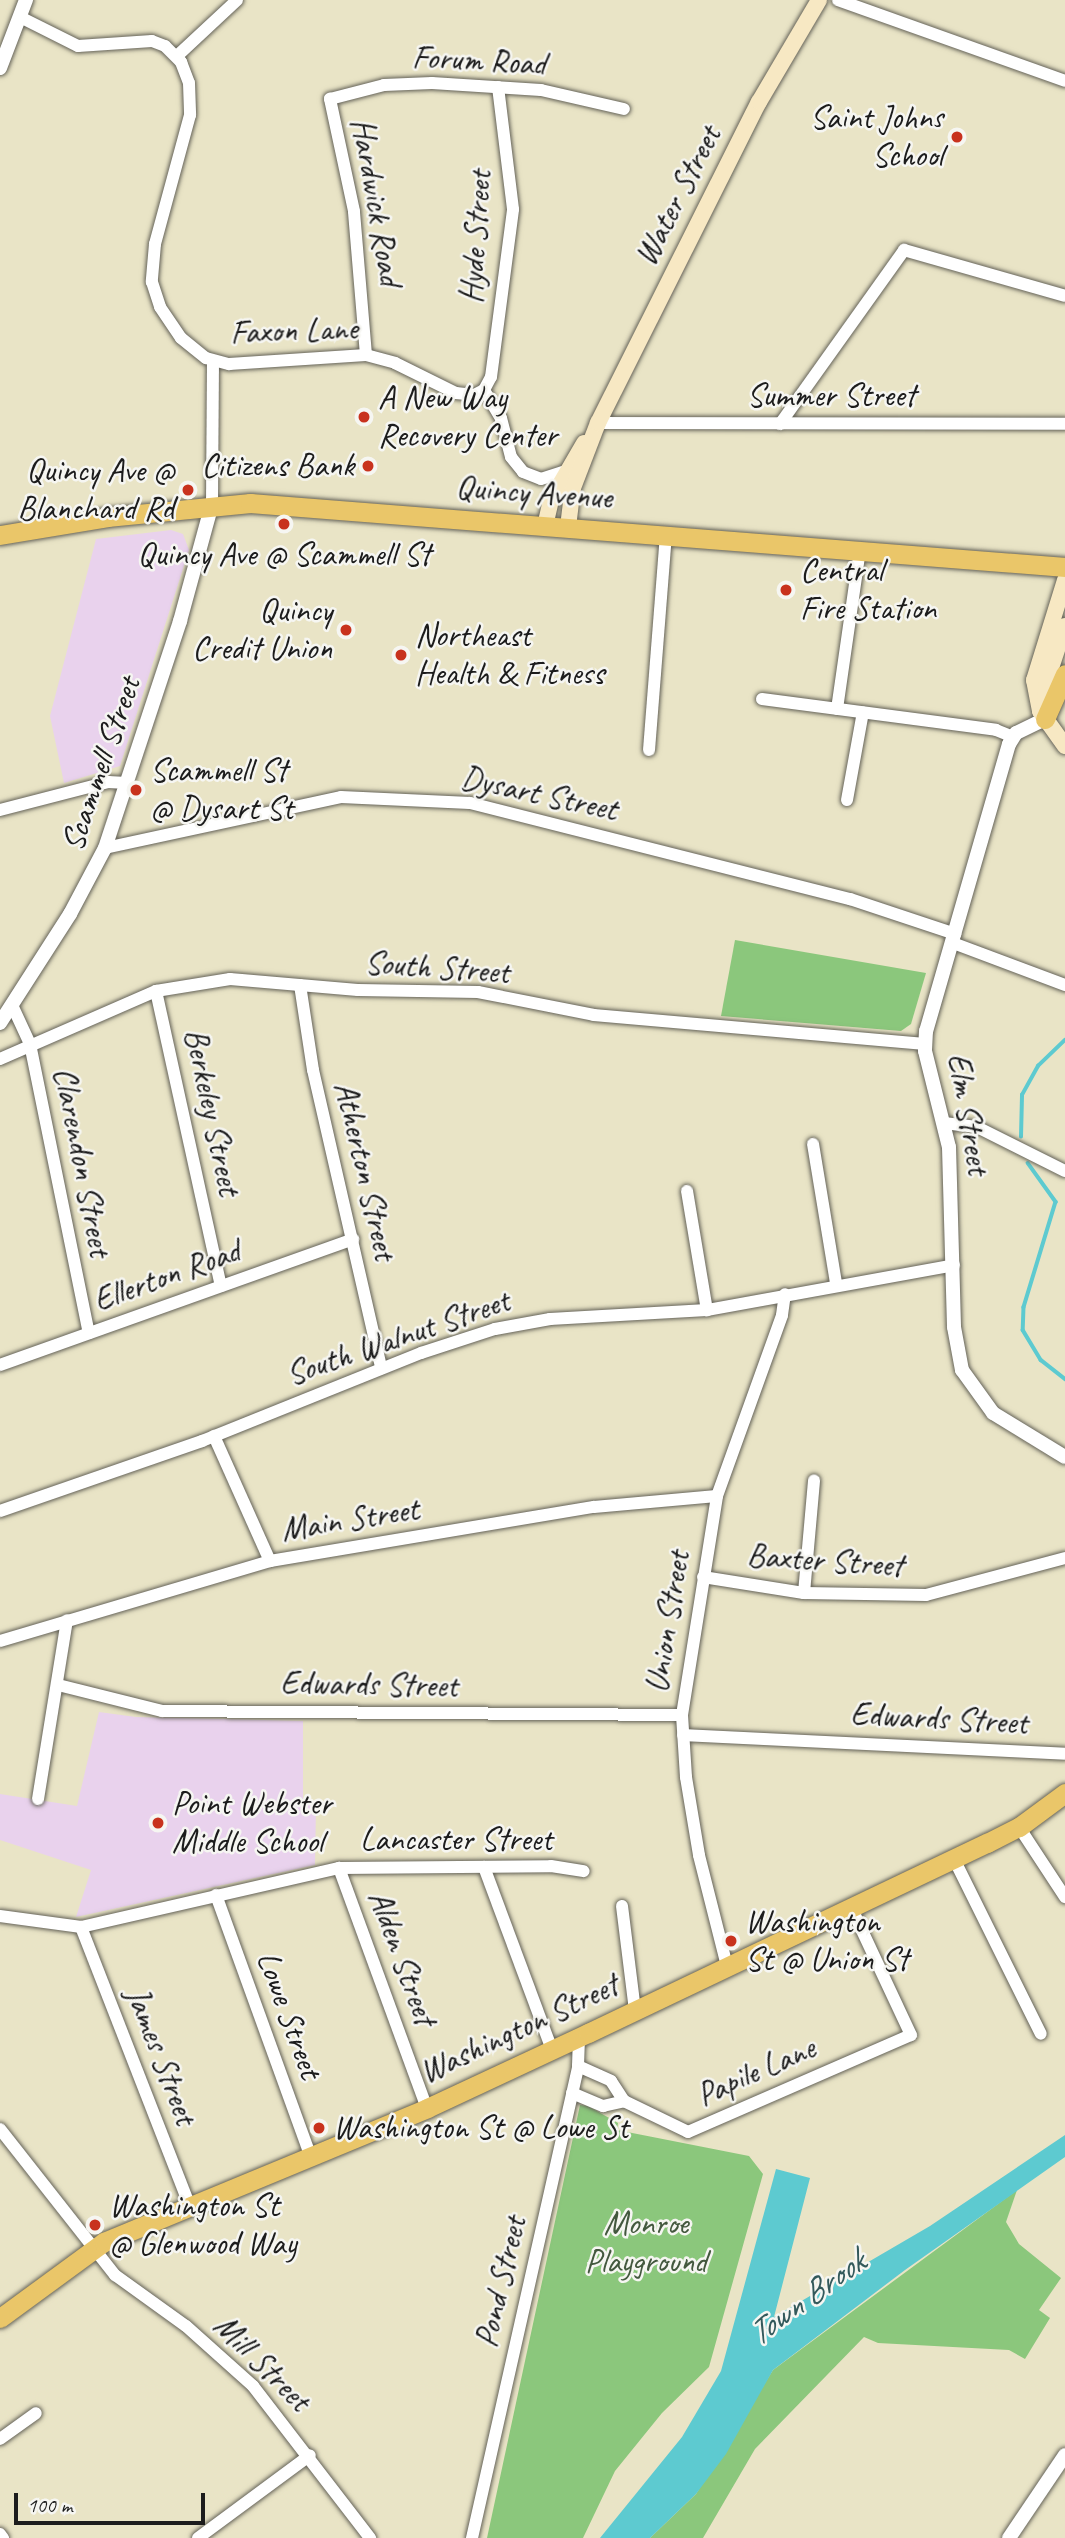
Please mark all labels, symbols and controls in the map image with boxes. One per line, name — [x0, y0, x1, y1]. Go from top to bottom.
street label: Forum Road — [411, 38, 547, 84]
place label: Saint Johns School — [810, 98, 943, 176]
street label: Hardwick Road — [342, 116, 410, 288]
street label: Water Street — [626, 119, 730, 273]
marker: Saint Johns School — [949, 129, 965, 145]
street label: Hyde Street — [452, 169, 500, 305]
street label: Faxon Lane — [229, 309, 359, 353]
street label: Summer Street — [747, 376, 915, 416]
place label: A New Way Recovery Center — [378, 378, 557, 456]
marker: A New Way Recovery Center — [356, 409, 372, 425]
place label: Citizens Bank — [201, 446, 354, 486]
place label: Quincy Ave @ Blanchard Rd — [18, 451, 174, 529]
marker: Citizens Bank — [360, 458, 376, 474]
street label: Quincy Avenue — [455, 468, 613, 518]
marker: Quincy Ave @ Blanchard Rd — [180, 482, 196, 498]
marker: Quincy Ave @ Scammell St — [276, 516, 292, 532]
place label: Quincy Ave @ Scammell St — [137, 535, 431, 575]
place label: Central Fire Station — [800, 551, 938, 629]
marker: Central Fire Station — [778, 582, 794, 598]
place label: Quincy Credit Union — [192, 591, 332, 669]
place label: Northeast Health & Fitness — [415, 616, 604, 694]
marker: Quincy Credit Union — [338, 622, 354, 638]
marker: Northeast Health & Fitness — [393, 647, 409, 663]
street label: Scammell Street — [53, 672, 149, 856]
place label: Scammell St @ Dysart St — [150, 751, 294, 829]
street label: Dysart Street — [457, 758, 621, 830]
marker: Scammell St @ Dysart St — [128, 782, 144, 798]
street label: South Street — [363, 943, 511, 993]
street label: Berkeley Street — [175, 1025, 249, 1199]
street label: Elm Street — [938, 1050, 998, 1178]
street label: Clarendon Street — [44, 1064, 120, 1260]
street label: Atherton Street — [325, 1078, 405, 1264]
street label: Ellerton Road — [89, 1231, 245, 1321]
street label: South Walnut Street — [280, 1281, 516, 1395]
street label: Main Street — [278, 1490, 422, 1550]
street label: Baxter Street — [746, 1536, 904, 1586]
street label: Union Street — [637, 1548, 699, 1696]
street label: Edwards Street — [280, 1664, 458, 1706]
street label: Edwards Street — [849, 1695, 1029, 1743]
place label: Point Webster Middle School — [172, 1784, 332, 1862]
marker: Point Webster Middle School — [150, 1815, 166, 1831]
street label: Lancaster Street — [360, 1820, 552, 1860]
street label: Alden Street — [359, 1885, 445, 2031]
place label: Washington St @ Union St — [745, 1902, 909, 1980]
marker: Washington St @ Union St — [723, 1933, 739, 1949]
street label: Lowe Street — [248, 1946, 330, 2084]
street label: Washington Street — [413, 1966, 625, 2092]
street label: James Street — [117, 1981, 205, 2131]
street label: Papile Lane — [691, 2028, 821, 2116]
place label: Washington St @ Lowe St — [333, 2108, 629, 2148]
marker: Washington St @ Lowe St — [311, 2120, 327, 2136]
place label: Washington St @ Glenwood Way — [109, 2186, 296, 2264]
park label: Monroe Playground — [585, 2204, 707, 2282]
street label: Pond Street — [467, 2212, 535, 2352]
marker: Washington St @ Glenwood Way — [87, 2217, 103, 2233]
water label: Town Brook — [739, 2241, 873, 2355]
street label: Mill Street — [205, 2306, 319, 2420]
scale bar — [18, 2478, 208, 2522]
text: 100 m — [27, 2492, 72, 2518]

